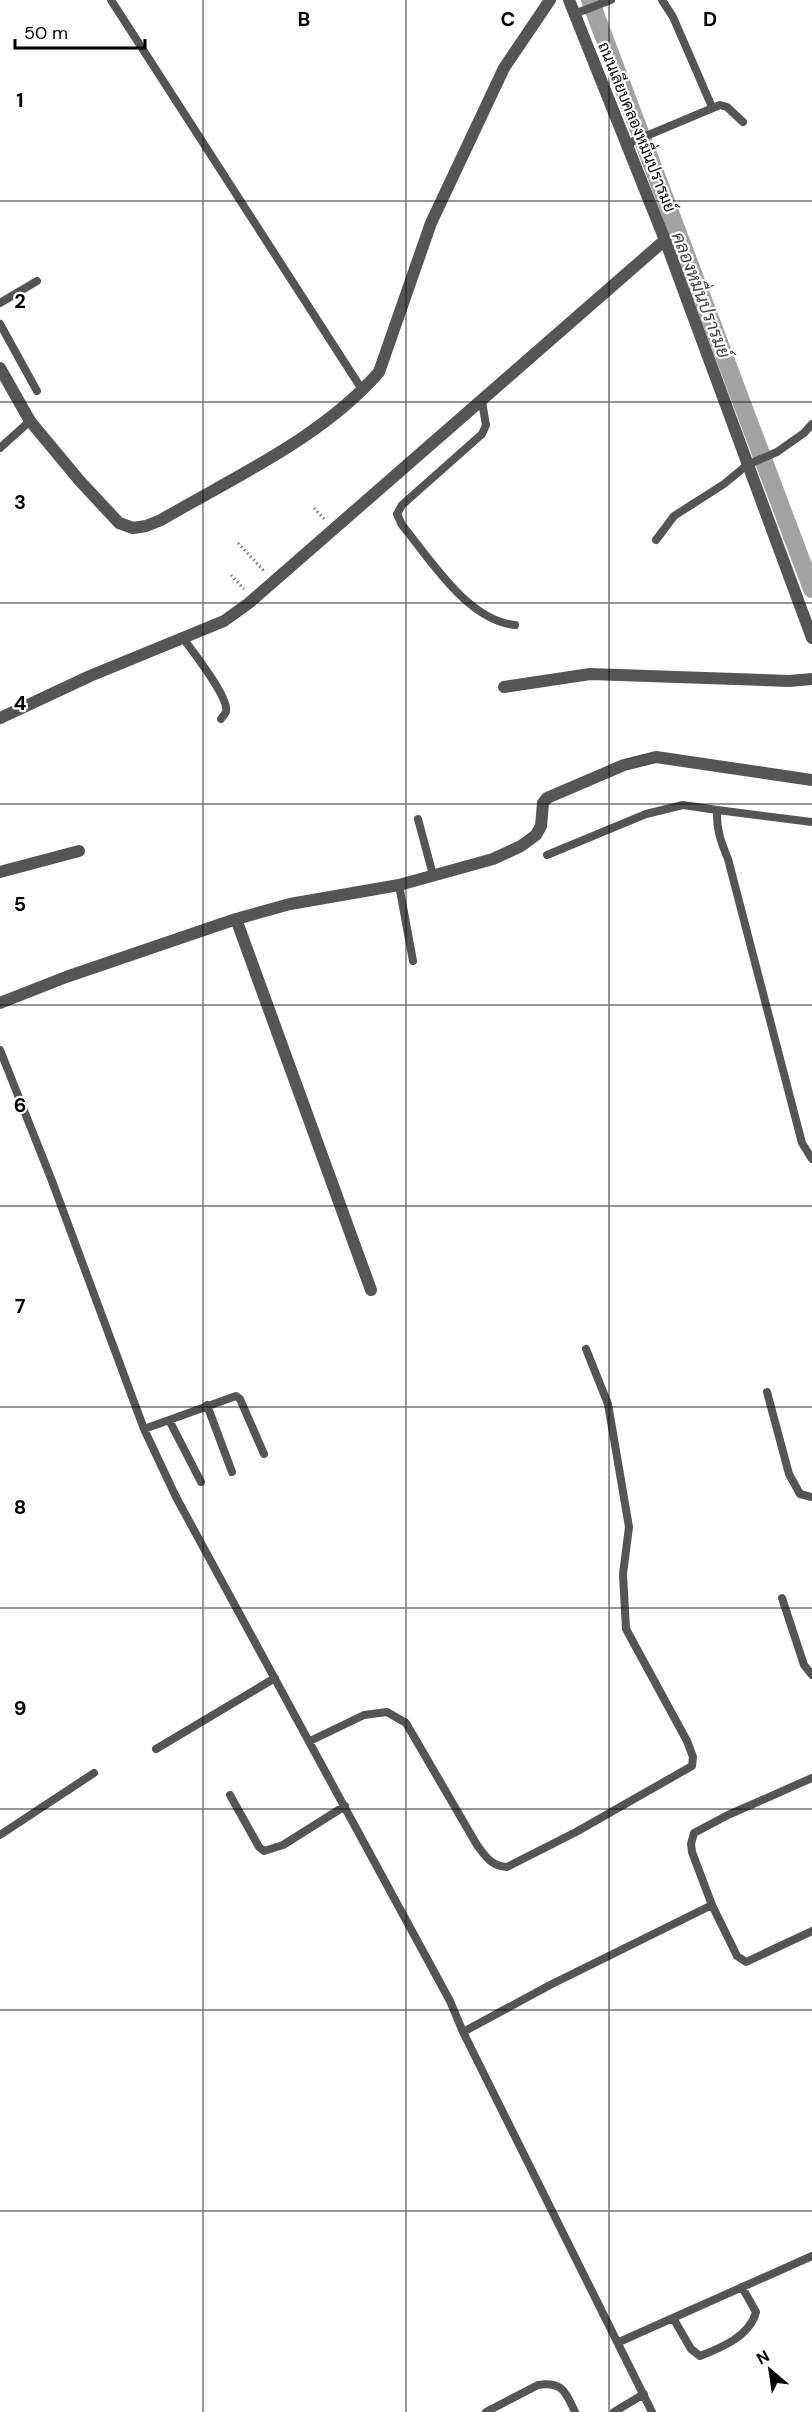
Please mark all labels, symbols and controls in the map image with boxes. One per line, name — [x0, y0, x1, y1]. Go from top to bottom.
text: B — [298, 6, 310, 32]
text: C — [501, 6, 515, 32]
text: D — [703, 6, 717, 32]
scale bar — [15, 12, 146, 50]
text: 50 m — [24, 21, 68, 45]
street label: ถนนเลียบคลองหมื่นปรารมย์ — [593, 37, 685, 215]
text: 1 — [16, 87, 24, 113]
water label: คลองหมื่นปรารมย์ — [666, 227, 741, 364]
text: 2 — [14, 288, 26, 314]
text: 3 — [14, 489, 26, 515]
text: 4 — [14, 690, 27, 716]
text: 5 — [14, 891, 26, 917]
text: 6 — [14, 1092, 26, 1118]
text: 7 — [15, 1293, 26, 1319]
text: 8 — [14, 1494, 26, 1520]
text: 9 — [14, 1695, 26, 1721]
north arrow — [740, 2340, 800, 2400]
text: N — [753, 2345, 773, 2369]

